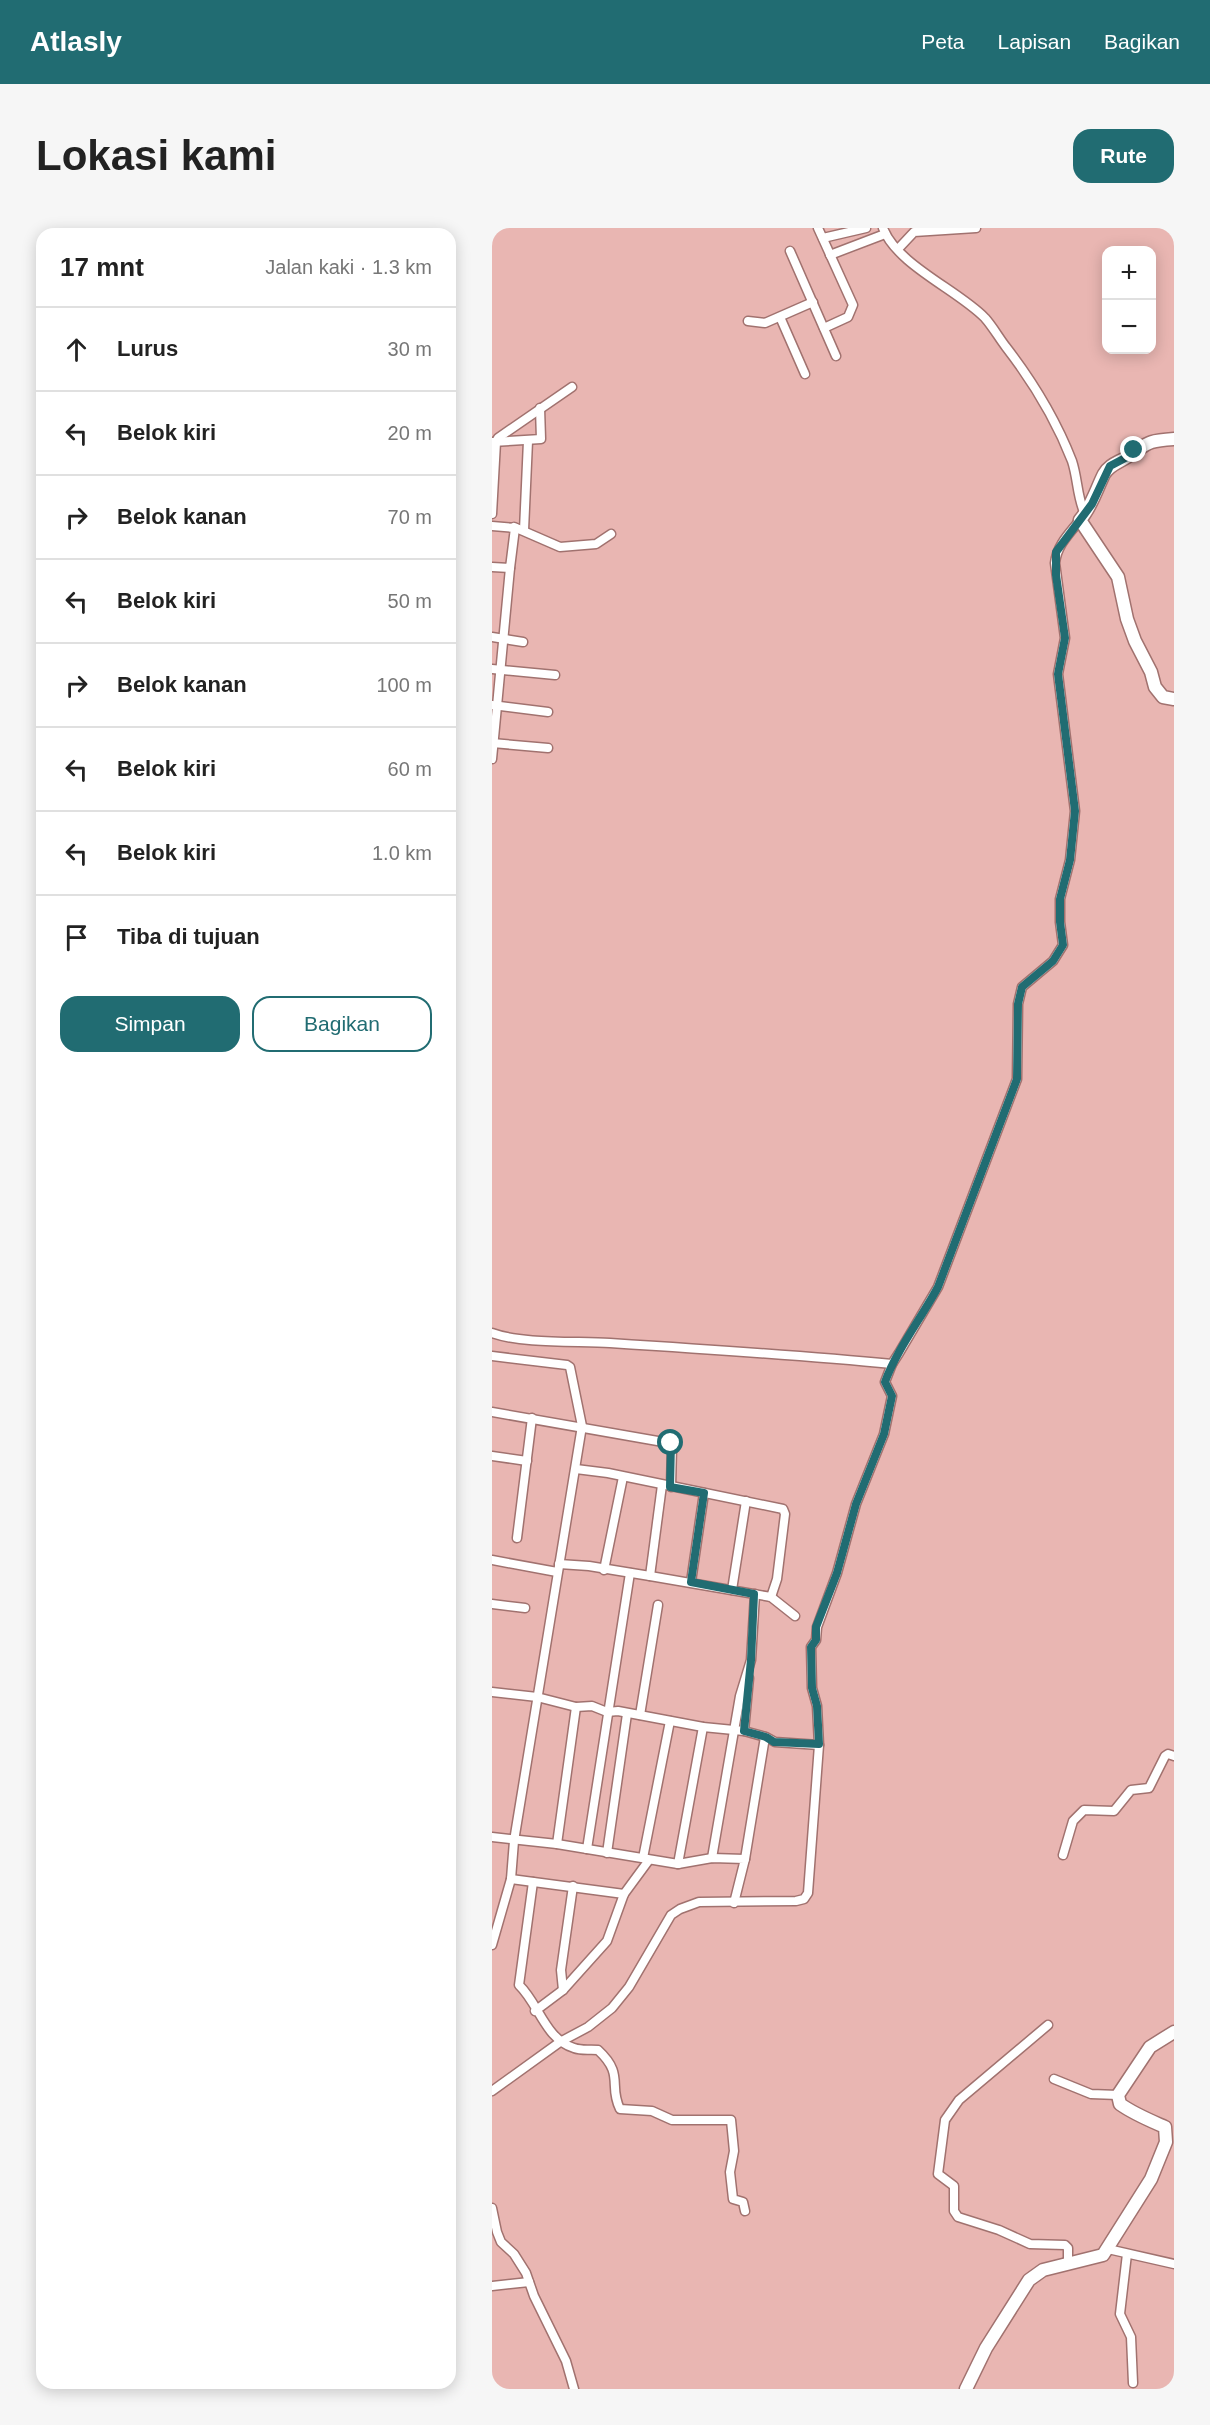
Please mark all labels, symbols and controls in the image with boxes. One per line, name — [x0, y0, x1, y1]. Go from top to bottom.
text: Atlasly — [30, 26, 122, 57]
text: Peta — [921, 30, 965, 53]
text: Lapisan — [998, 30, 1071, 53]
text: Bagikan — [1104, 30, 1180, 53]
button: Rute — [1073, 129, 1174, 183]
text: Lokasi kami — [36, 132, 276, 179]
map controls — [1102, 246, 1156, 354]
button: + — [1102, 246, 1156, 300]
text: 17 mnt — [60, 252, 144, 282]
text: Jalan kaki · 1.3 km — [265, 256, 432, 278]
button: − — [1102, 300, 1156, 354]
icon: ahead — [60, 333, 93, 366]
text: Lurus — [117, 336, 178, 361]
text: 30 m — [388, 338, 432, 360]
icon: left — [60, 417, 93, 450]
text: Belok kiri — [117, 420, 216, 445]
text: 20 m — [388, 422, 432, 444]
route end — [1120, 436, 1146, 462]
icon: right — [60, 501, 93, 534]
text: Belok kanan — [117, 504, 247, 529]
text: 70 m — [388, 506, 432, 528]
icon: left — [60, 585, 93, 618]
text: Belok kiri — [117, 588, 216, 613]
text: 50 m — [388, 590, 432, 612]
icon: right — [60, 669, 93, 702]
text: Belok kanan — [117, 672, 247, 697]
text: 100 m — [376, 674, 432, 696]
icon: left — [60, 753, 93, 786]
text: Belok kiri — [117, 756, 216, 781]
text: 60 m — [388, 758, 432, 780]
icon: left — [60, 837, 93, 870]
text: Belok kiri — [117, 840, 216, 865]
text: 1.0 km — [372, 842, 432, 864]
icon: arrive — [60, 921, 93, 954]
text: Tiba di tujuan — [117, 924, 260, 949]
button: Simpan — [60, 996, 240, 1052]
button: Bagikan — [252, 996, 432, 1052]
route start — [657, 1429, 683, 1455]

